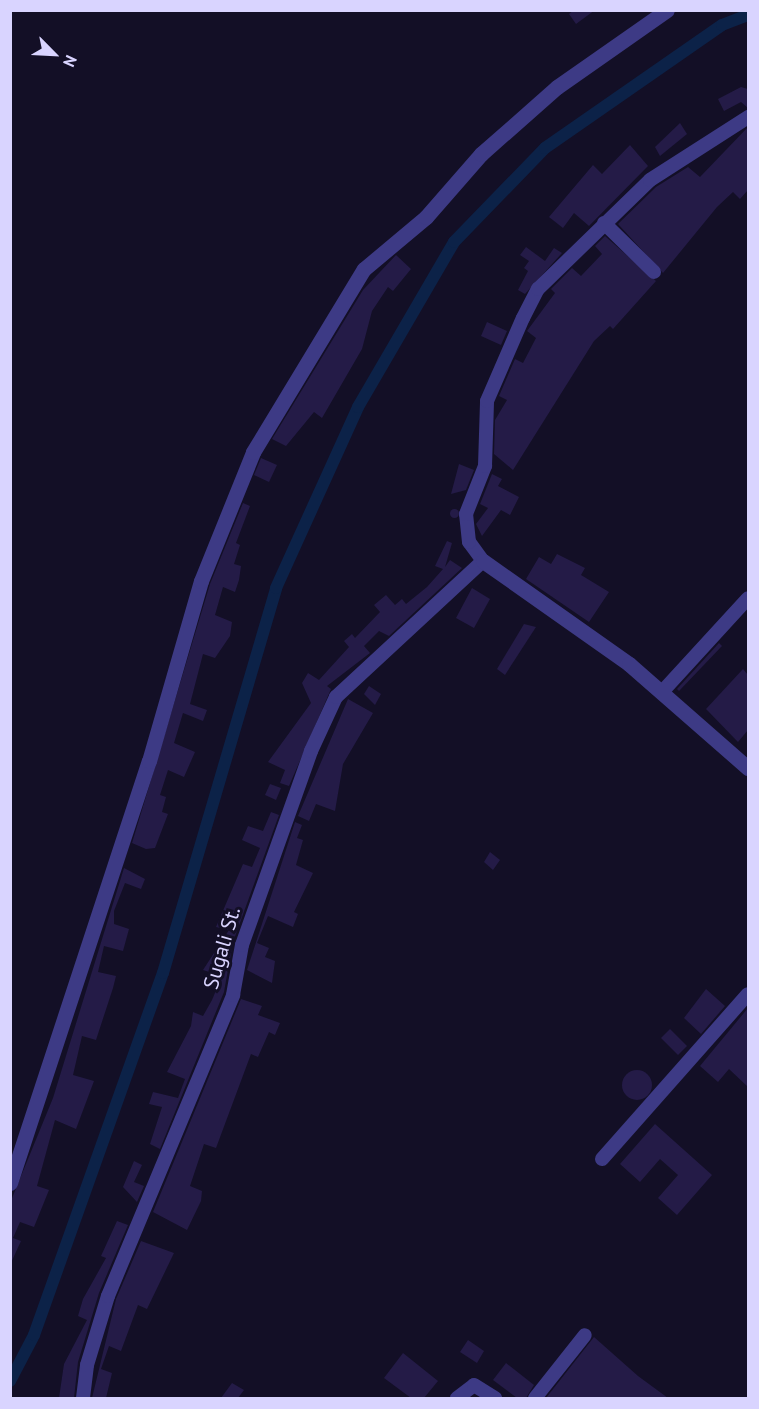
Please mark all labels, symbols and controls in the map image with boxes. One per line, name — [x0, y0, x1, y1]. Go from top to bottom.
north arrow — [24, 24, 84, 84]
text: N — [59, 52, 82, 70]
street label: Sugali St. — [198, 904, 246, 992]

